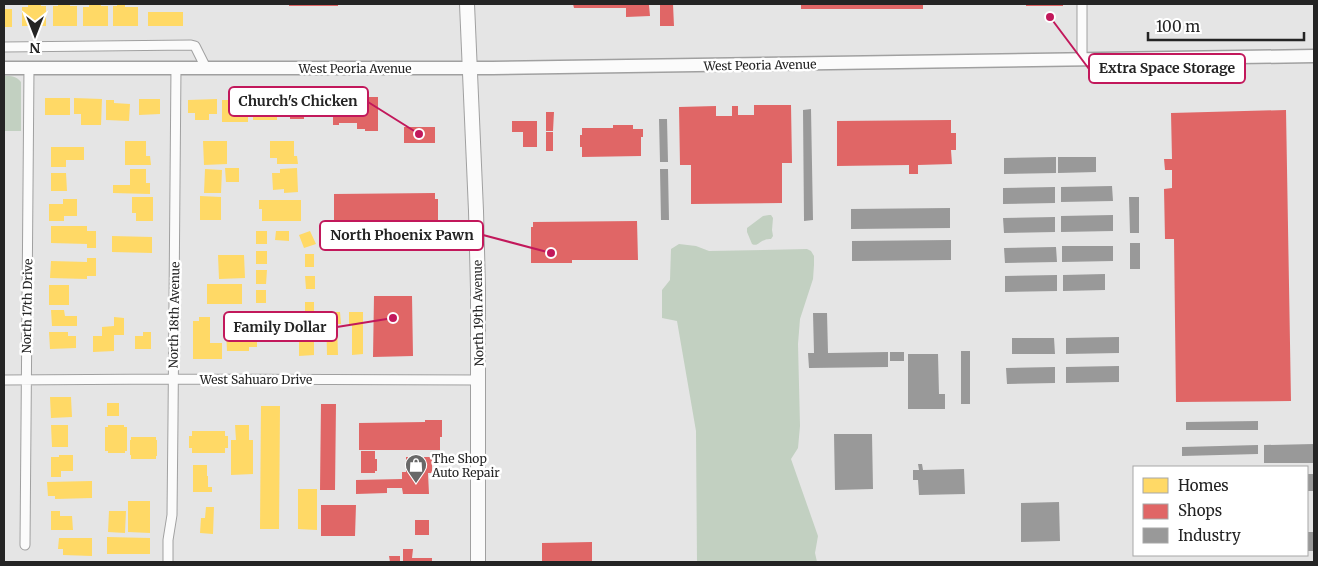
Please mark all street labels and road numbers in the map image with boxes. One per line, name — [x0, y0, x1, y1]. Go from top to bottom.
street label: West Peoria Avenue — [702, 57, 817, 74]
street label: West Peoria Avenue — [298, 61, 411, 76]
street label: North 17th Drive — [19, 258, 35, 354]
street label: North 19th Avenue — [470, 260, 486, 366]
street label: North 18th Avenue — [166, 262, 182, 368]
street label: West Sahuaro Drive — [199, 372, 312, 387]

